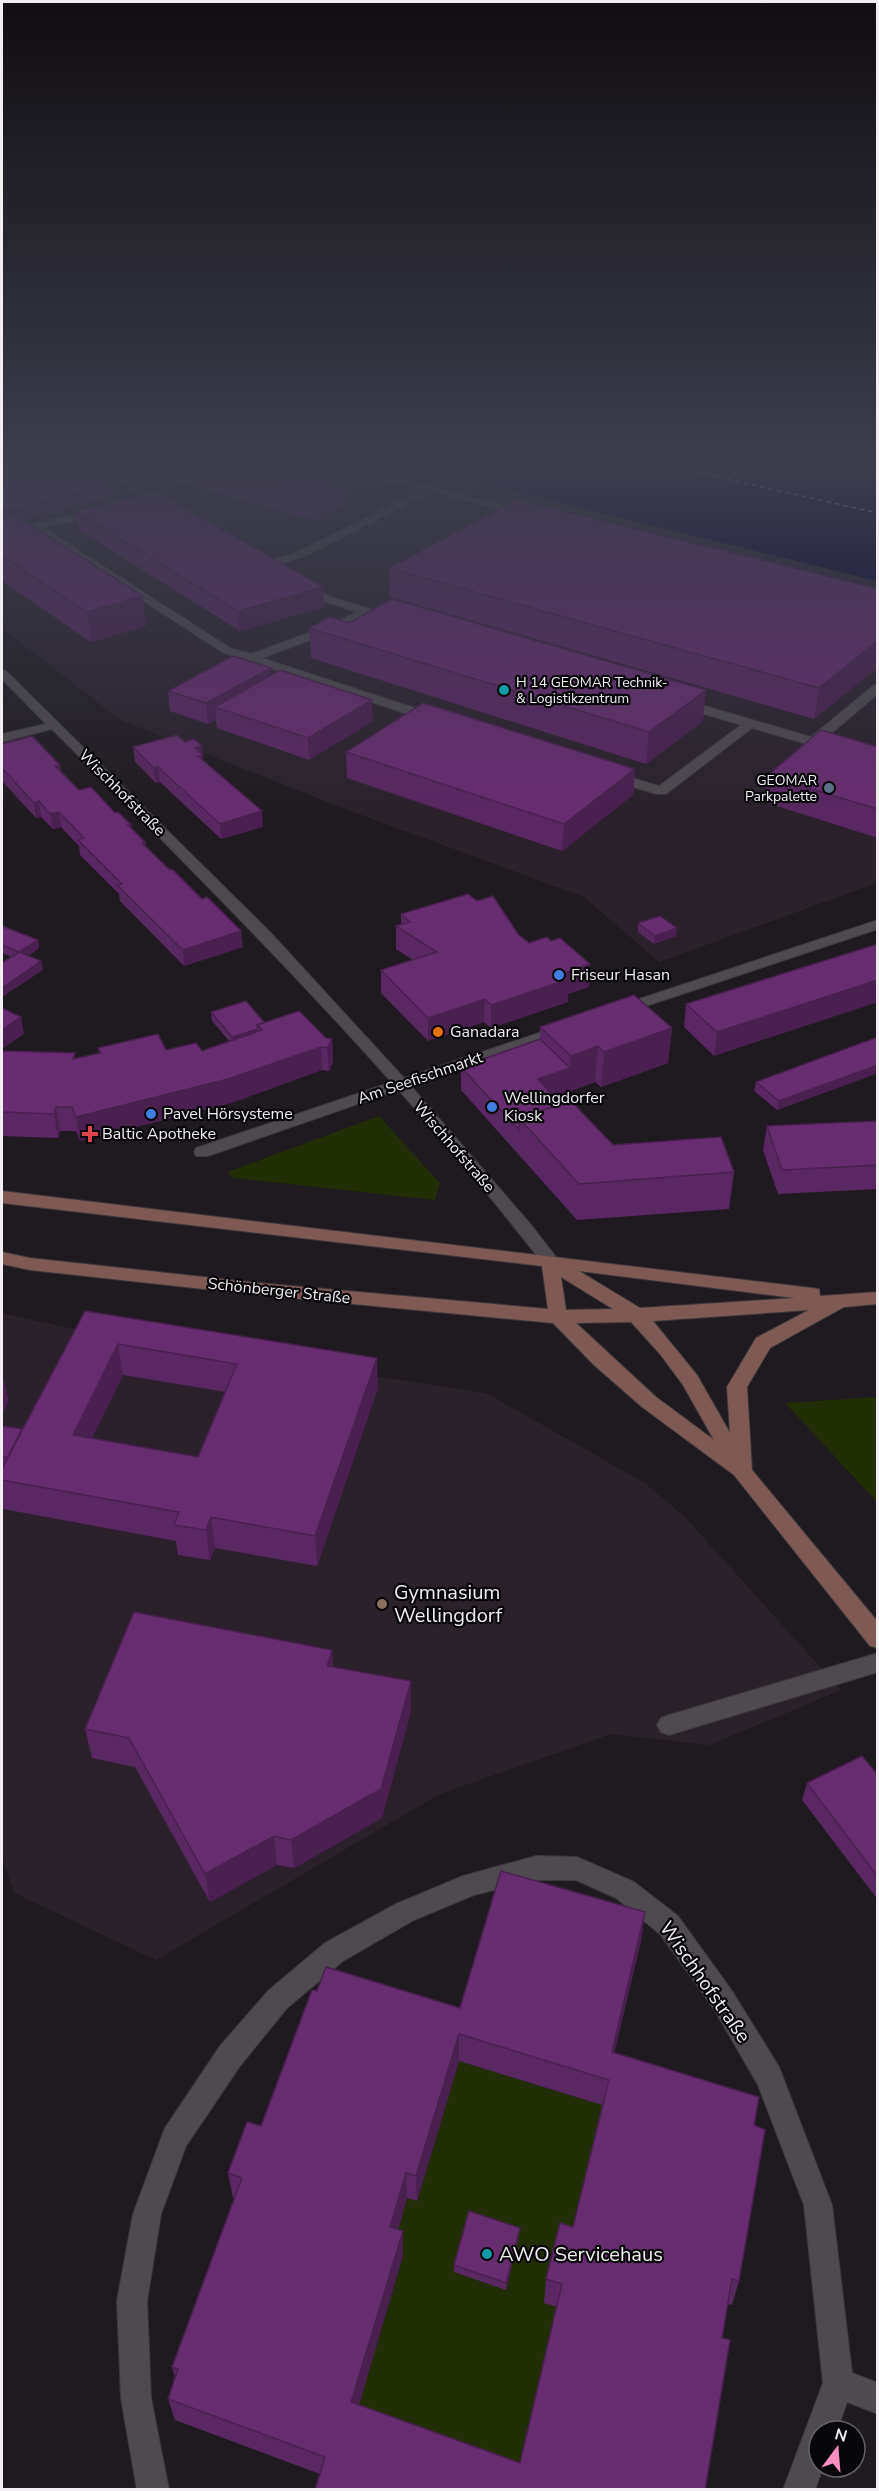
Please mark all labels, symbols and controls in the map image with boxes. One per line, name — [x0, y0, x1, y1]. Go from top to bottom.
place label: H 14 GEOMAR Technik- & Logistikzentrum — [516, 673, 668, 708]
marker: H 14 GEOMAR Technik- & Logistikzentrum — [497, 683, 511, 697]
street label: Wischhofstraße — [74, 745, 170, 841]
place label: GEOMAR Parkpalette — [745, 771, 817, 806]
marker: GEOMAR Parkpalette — [822, 781, 836, 795]
place label: Friseur Hasan — [571, 964, 670, 986]
marker: Friseur Hasan — [552, 968, 566, 982]
place label: Ganadara — [450, 1021, 520, 1043]
marker: Ganadara — [431, 1025, 445, 1039]
street label: Am Seefischmarkt — [355, 1046, 486, 1110]
place label: Wellingdorfer Kiosk — [504, 1087, 605, 1127]
street label: Wischhofstraße — [408, 1097, 500, 1197]
marker: Wellingdorfer Kiosk — [485, 1100, 499, 1114]
place label: Pavel Hörsysteme — [163, 1103, 293, 1125]
marker: Pavel Hörsysteme — [144, 1107, 158, 1121]
place label: Baltic Apotheke — [102, 1123, 216, 1145]
marker: Baltic Apotheke — [83, 1127, 97, 1141]
street label: Schönberger Straße — [207, 1273, 351, 1309]
place label: Gymnasium Wellingdorf — [394, 1579, 503, 1629]
marker: Gymnasium Wellingdorf — [375, 1597, 389, 1611]
street label: Wischhofstraße — [653, 1916, 757, 2048]
place label: AWO Servicehaus — [499, 2241, 663, 2268]
marker: AWO Servicehaus — [480, 2247, 494, 2261]
north arrow — [807, 2419, 867, 2479]
text: N — [832, 2423, 850, 2448]

